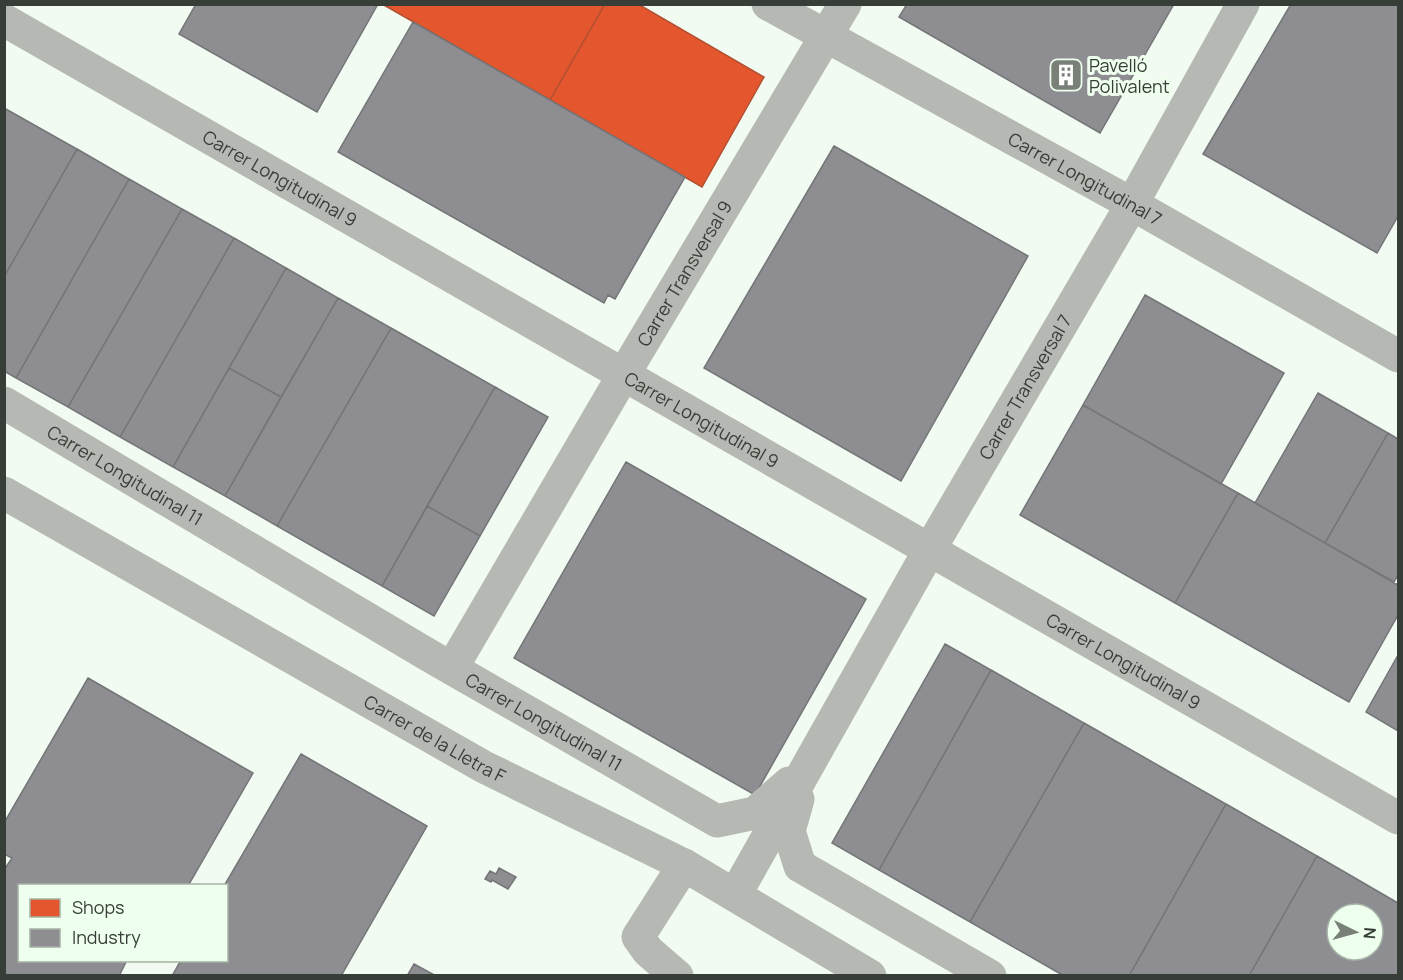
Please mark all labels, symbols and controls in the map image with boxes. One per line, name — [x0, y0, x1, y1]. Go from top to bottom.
place label: Pavelló Polivalent — [1089, 53, 1170, 98]
building icon: Pavelló Polivalent — [1048, 57, 1084, 93]
street label: Carrer Longitudinal 9 — [198, 124, 362, 232]
street label: Carrer Longitudinal 7 — [1004, 126, 1166, 231]
street label: Carrer Transversal 9 — [631, 196, 737, 351]
street label: Carrer Transversal 7 — [973, 310, 1077, 464]
street label: Carrer Longitudinal 9 — [620, 366, 783, 473]
street label: Carrer Longitudinal 11 — [43, 419, 208, 531]
street label: Carrer Longitudinal 9 — [1042, 607, 1205, 715]
street label: Carrer Longitudinal 11 — [461, 667, 627, 776]
street label: Carrer de la Lletra F — [360, 689, 510, 788]
legend — [18, 884, 228, 962]
text: Shops — [72, 895, 124, 919]
north arrow — [1325, 902, 1385, 962]
text: Industry — [72, 925, 141, 949]
text: N — [1358, 927, 1381, 940]

